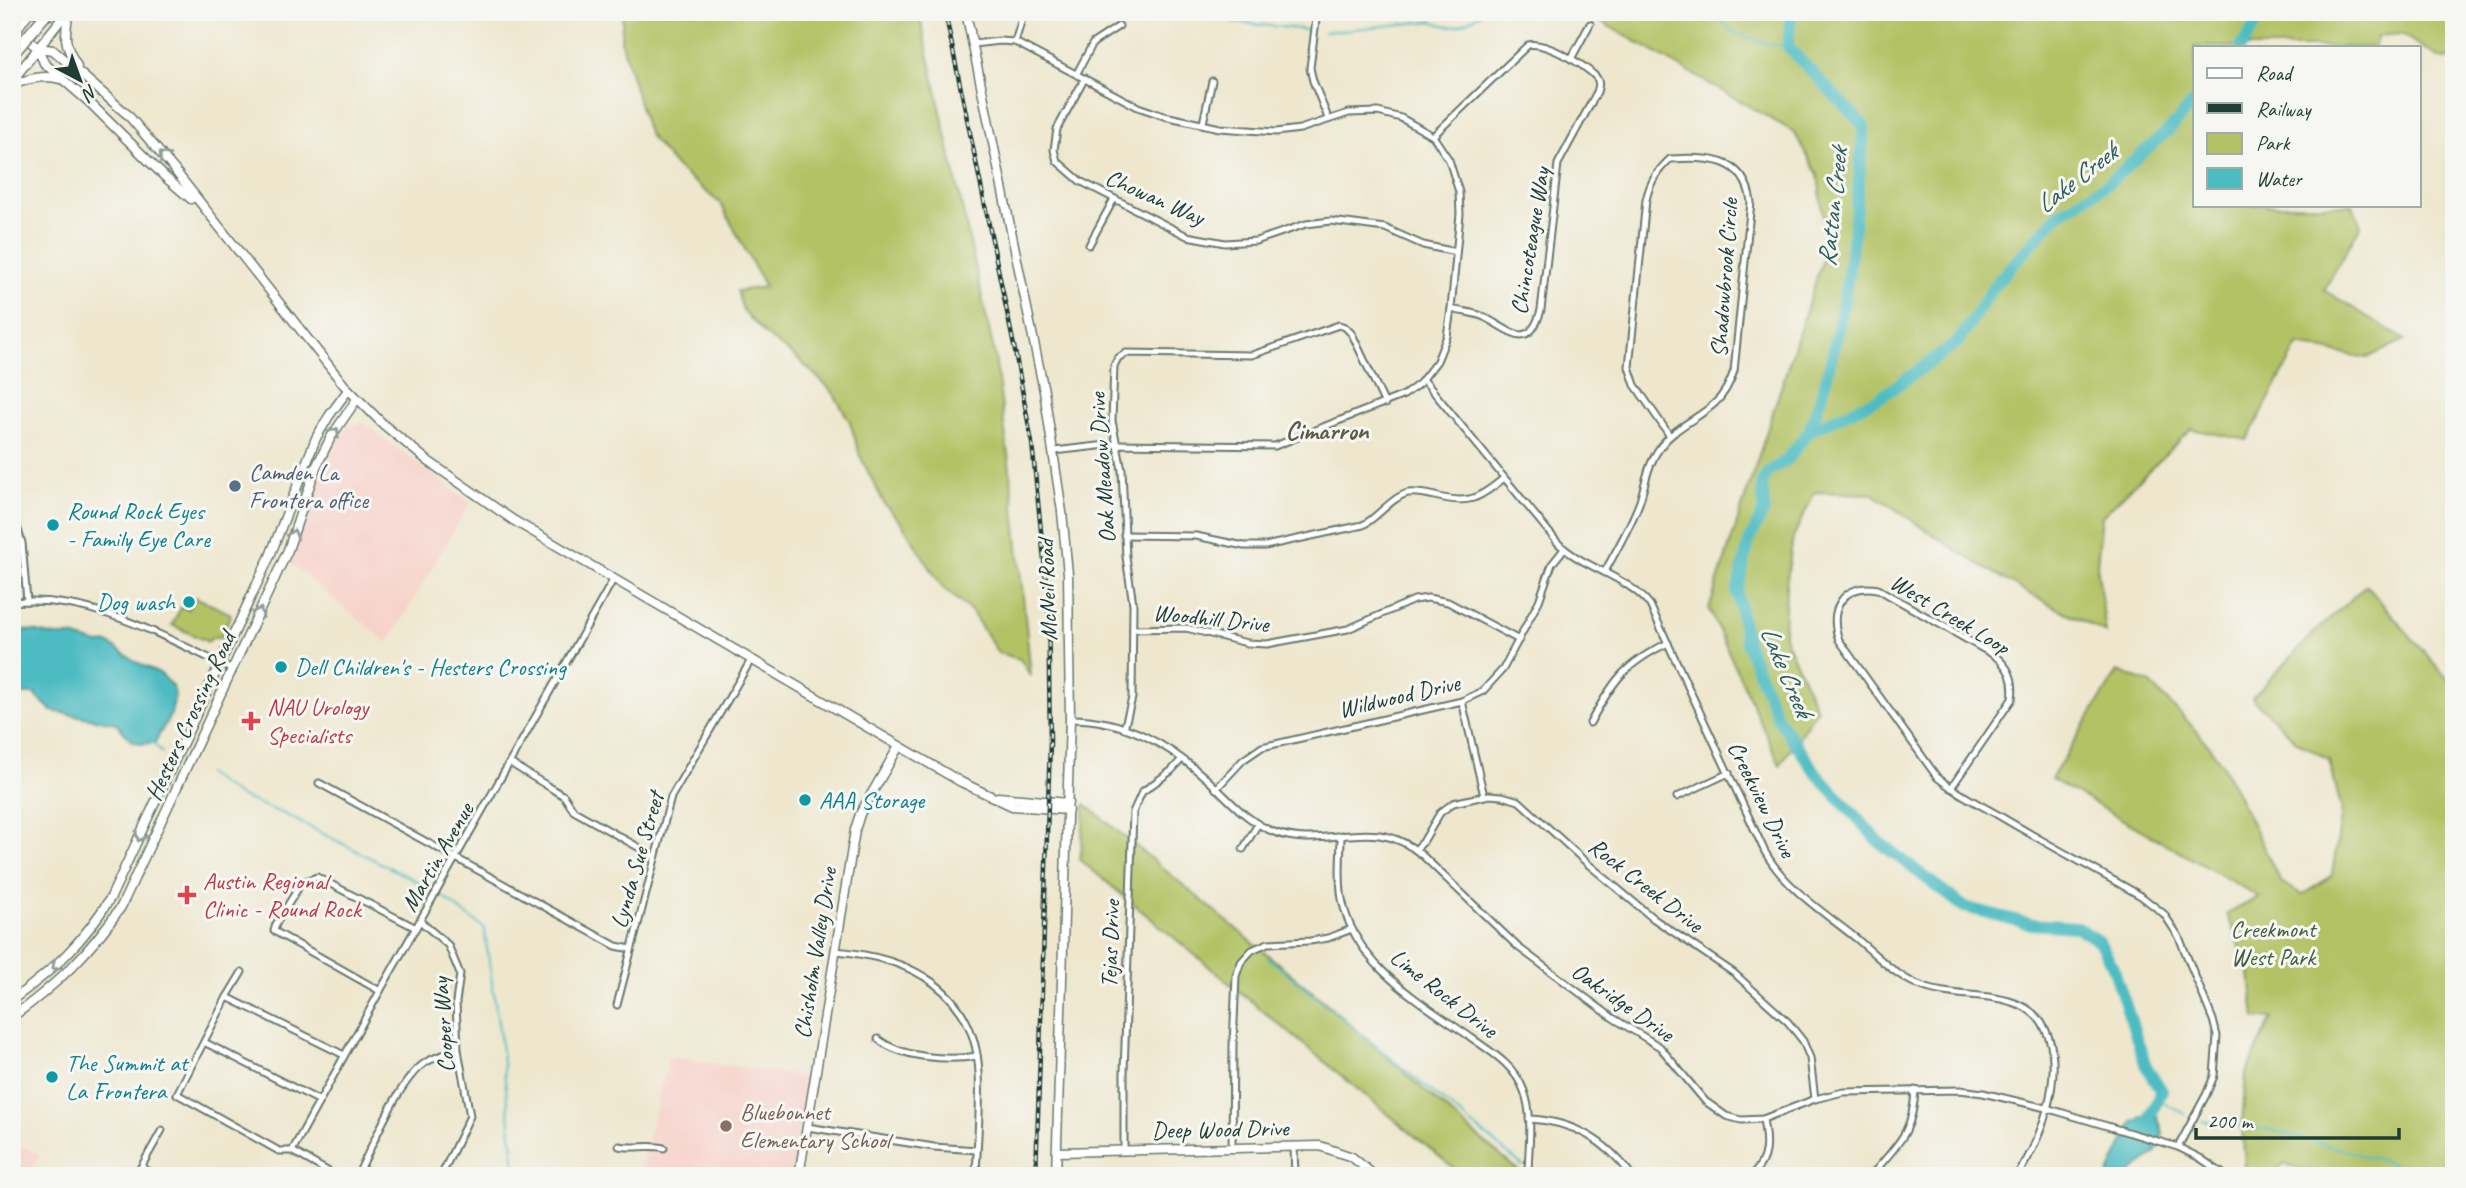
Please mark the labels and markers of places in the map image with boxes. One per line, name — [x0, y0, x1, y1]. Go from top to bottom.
place label: Camden La Frontera office — [249, 457, 370, 515]
marker: Camden La Frontera office — [227, 478, 243, 494]
place label: Round Rock Eyes - Family Eye Care — [67, 496, 212, 554]
marker: Round Rock Eyes - Family Eye Care — [45, 517, 61, 533]
place label: Dog wash — [97, 587, 177, 617]
marker: Dog wash — [181, 594, 197, 610]
place label: Dell Children's - Hesters Crossing — [295, 652, 567, 682]
marker: Dell Children's - Hesters Crossing — [273, 659, 289, 675]
place label: NAU Urology Specialists — [267, 692, 370, 750]
marker: NAU Urology Specialists — [241, 711, 261, 731]
place label: AAA Storage — [819, 785, 926, 815]
marker: AAA Storage — [797, 792, 813, 808]
place label: Austin Regional Clinic - Round Rock — [203, 866, 363, 924]
marker: Austin Regional Clinic - Round Rock — [177, 885, 197, 905]
place label: The Summit at La Frontera — [66, 1048, 190, 1106]
marker: The Summit at La Frontera — [44, 1069, 60, 1085]
place label: Bluebonnet Elementary School — [740, 1097, 894, 1155]
marker: Bluebonnet Elementary School — [718, 1118, 734, 1134]

